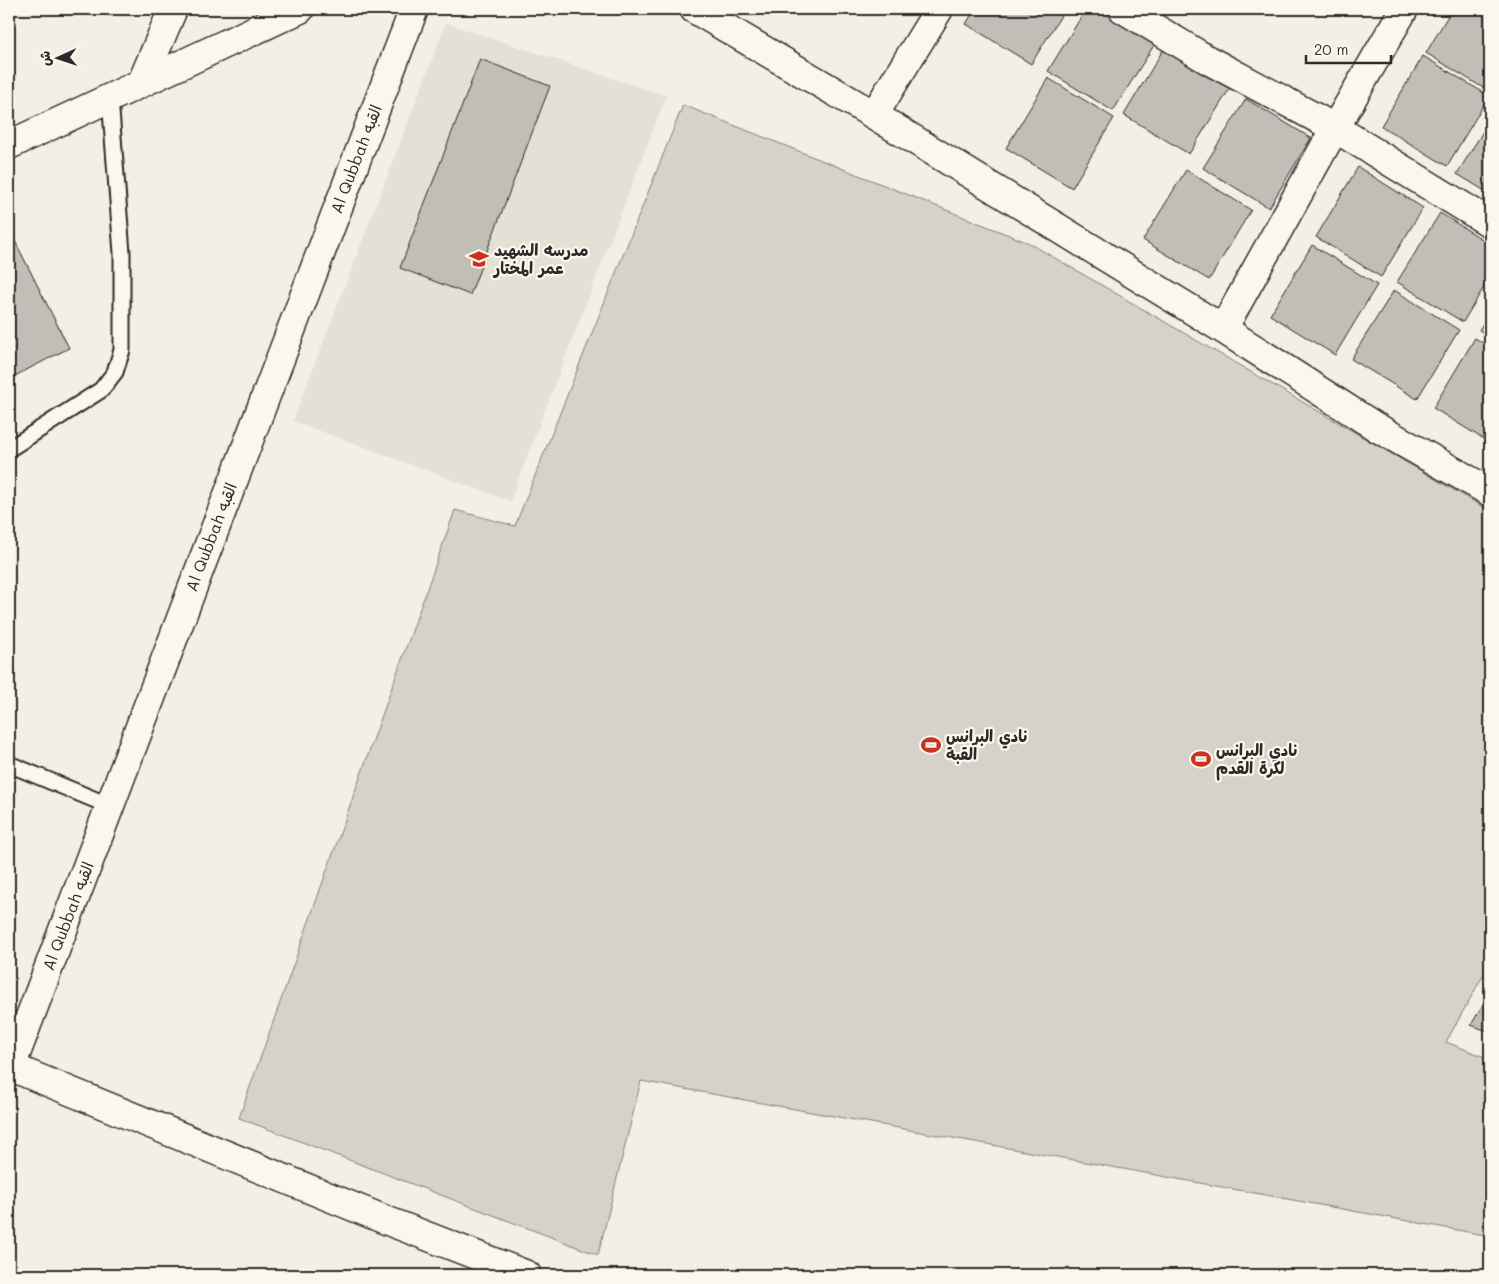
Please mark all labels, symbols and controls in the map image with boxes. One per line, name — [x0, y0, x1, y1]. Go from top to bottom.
north arrow — [32, 32, 82, 82]
scale bar — [1306, 32, 1392, 64]
text: 20 m — [1314, 39, 1348, 59]
text: ش — [35, 51, 54, 67]
street label: Al Qubbah القبه — [325, 102, 386, 216]
place label: مدرسه الشهيد عمر المختار — [492, 239, 589, 278]
school or university icon: مدرسه الشهيد عمر المختار — [468, 248, 490, 270]
street label: Al Qubbah القبه — [180, 480, 241, 594]
place label: نادي البرانس القبة — [946, 725, 1027, 764]
sports icon: نادي البرانس القبة — [920, 734, 942, 756]
place label: نادي البرانس لكرة القدم — [1216, 739, 1297, 781]
sports icon: نادي البرانس لكرة القدم — [1190, 748, 1212, 770]
street label: Al Qubbah القبه — [37, 859, 98, 973]

